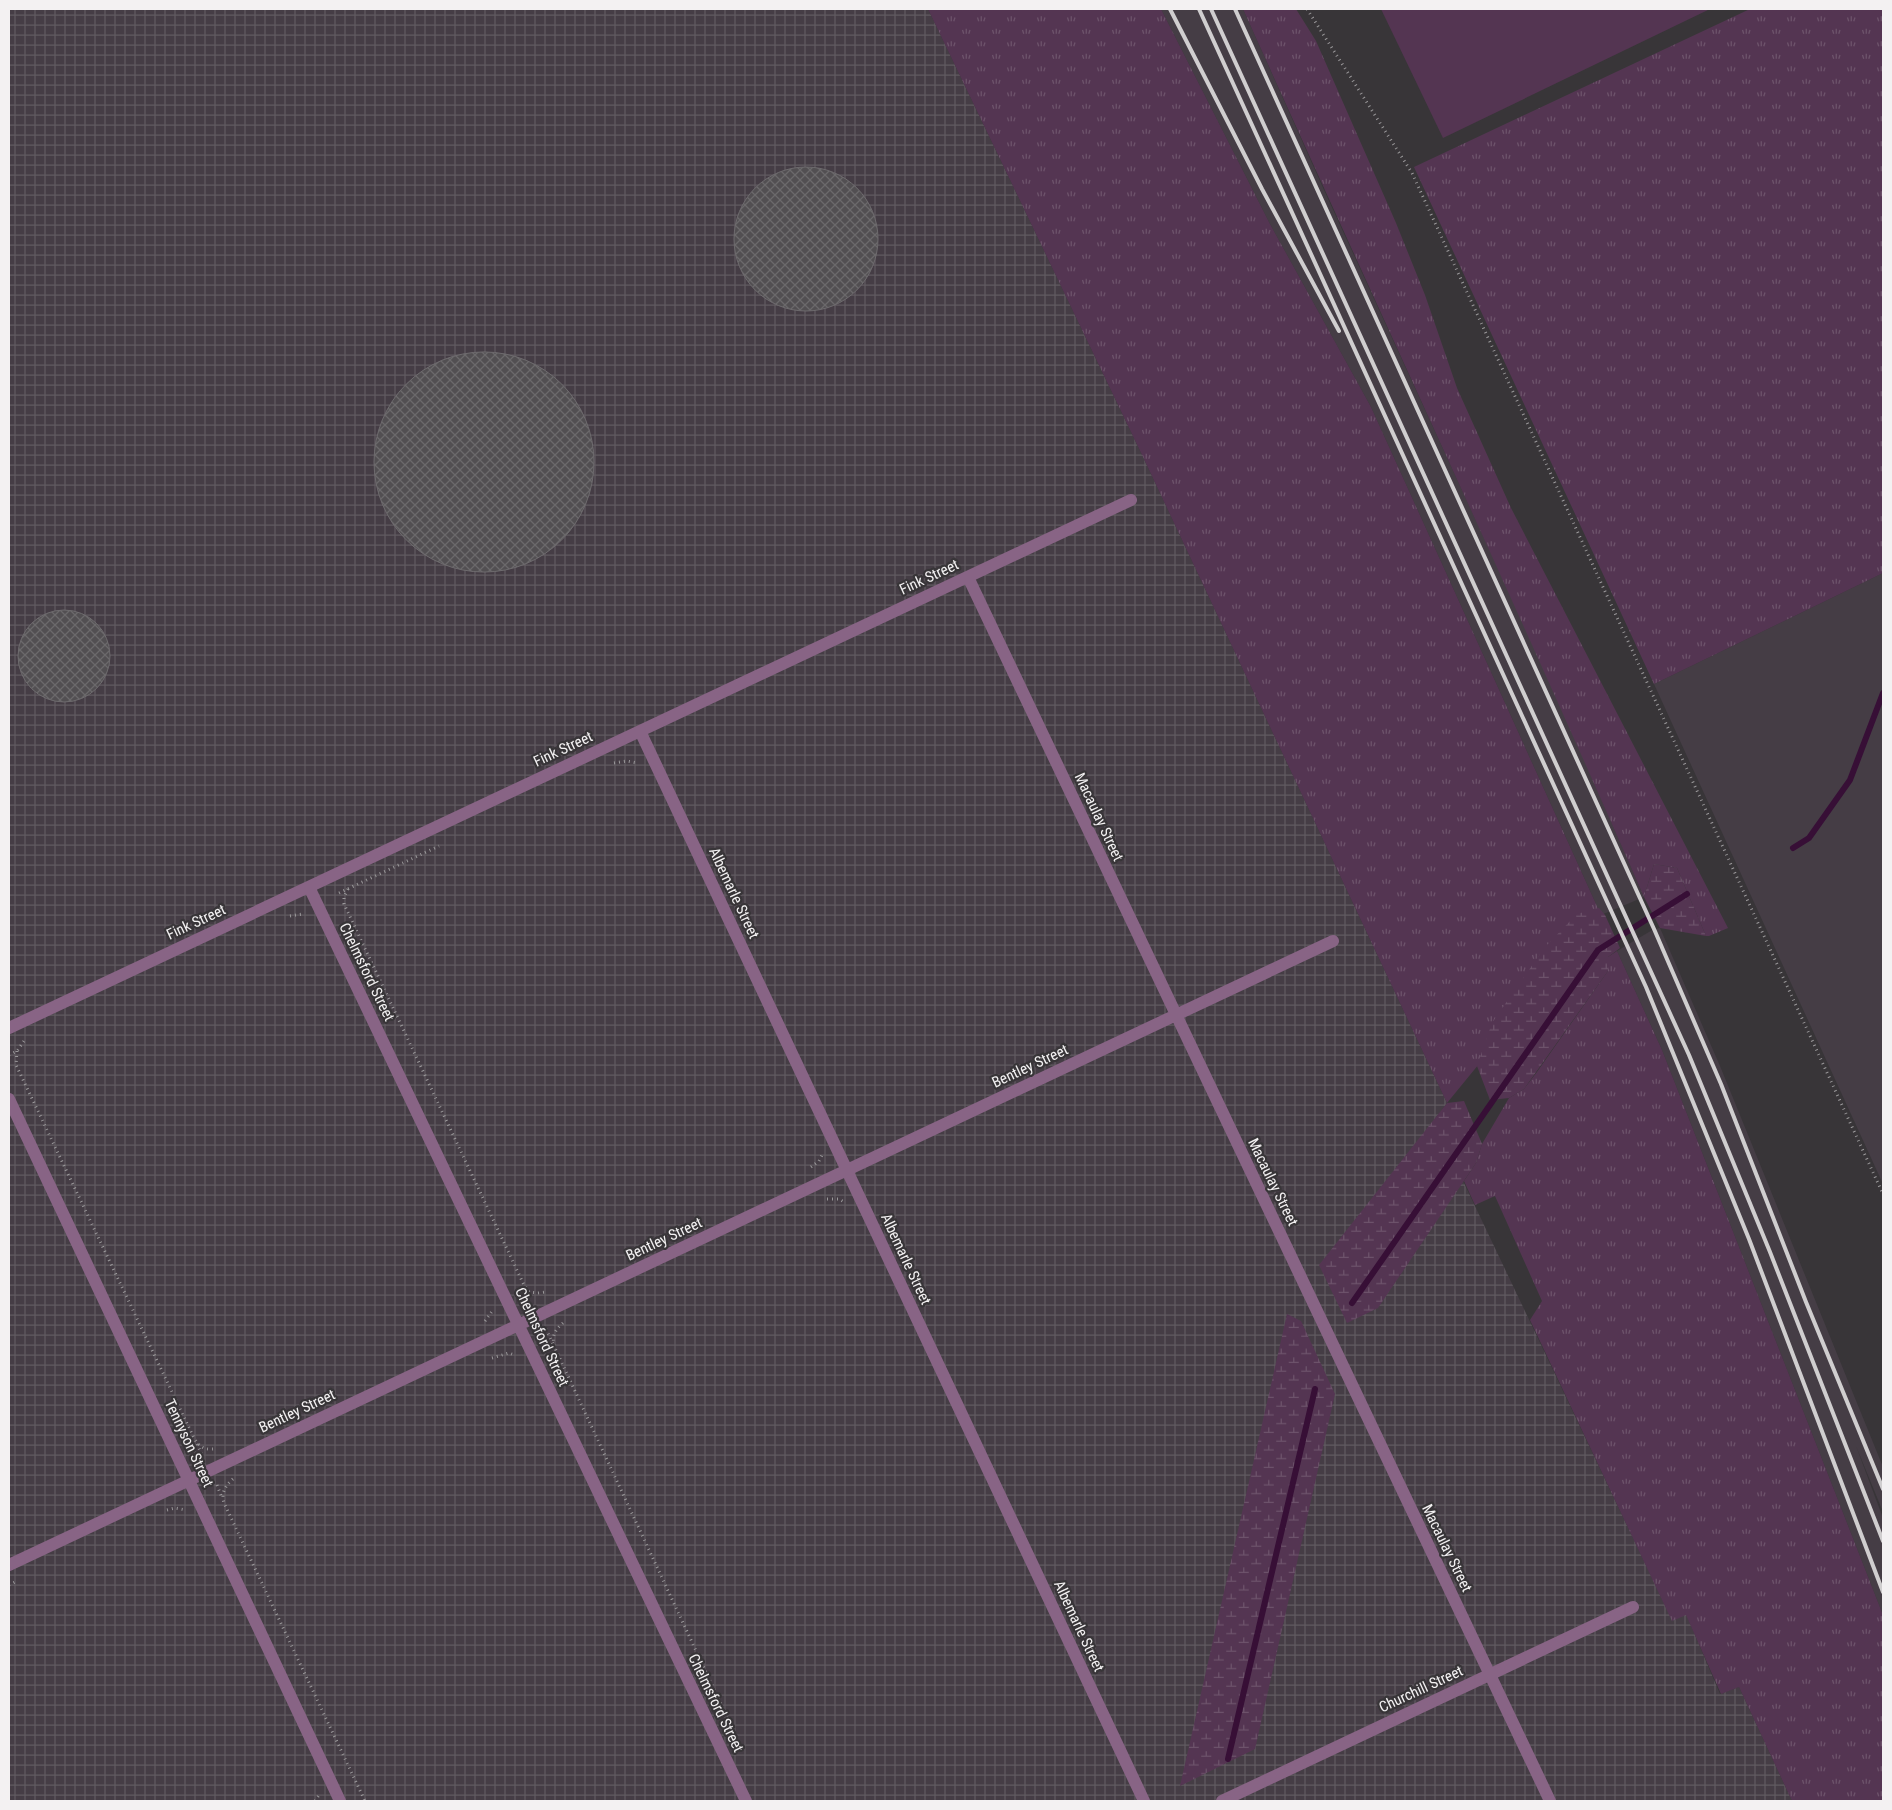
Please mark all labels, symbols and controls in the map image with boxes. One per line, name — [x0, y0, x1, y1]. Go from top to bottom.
street label: Fink Street — [897, 555, 961, 599]
street label: Fink Street — [531, 727, 595, 771]
street label: Macaulay Street — [1071, 770, 1127, 864]
street label: Albemarle Street — [705, 844, 763, 942]
street label: Fink Street — [164, 900, 228, 944]
street label: Chelmsford Street — [335, 920, 399, 1024]
street label: Bentley Street — [989, 1040, 1071, 1092]
street label: Macaulay Street — [1244, 1135, 1302, 1229]
street label: Albemarle Street — [877, 1210, 935, 1308]
street label: Bentley Street — [623, 1213, 705, 1265]
street label: Chelmsford Street — [511, 1285, 573, 1389]
street label: Bentley Street — [256, 1385, 338, 1437]
street label: Tennyson Street — [161, 1396, 217, 1490]
street label: Macaulay Street — [1418, 1501, 1476, 1595]
street label: Albemarle Street — [1050, 1577, 1108, 1675]
street label: Chelmsford Street — [684, 1651, 748, 1755]
street label: Churchill Street — [1376, 1662, 1466, 1716]

